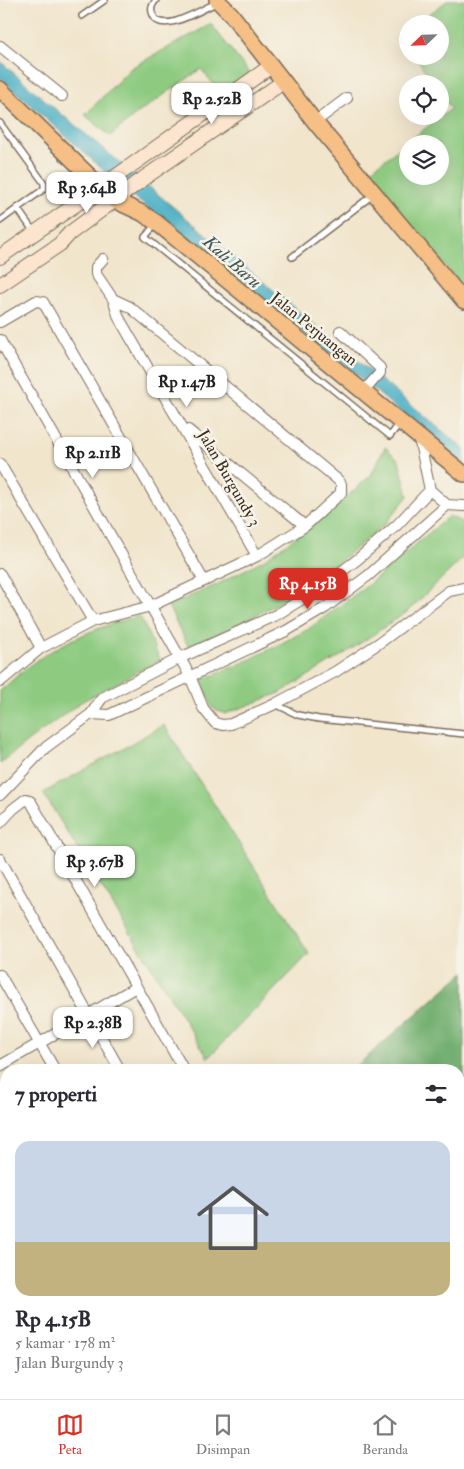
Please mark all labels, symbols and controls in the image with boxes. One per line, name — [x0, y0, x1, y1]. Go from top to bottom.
north arrow — [399, 15, 449, 65]
map controls — [399, 15, 449, 185]
button: locate — [399, 75, 449, 125]
pin: Rp 2.52B — [160, 82, 264, 125]
text: Rp 2.52B — [182, 89, 242, 109]
button: layers — [399, 135, 449, 185]
pin: Rp 3.64B — [35, 172, 139, 214]
text: Rp 3.64B — [57, 178, 117, 198]
water label: Kali Baru — [197, 230, 266, 294]
street label: Jalan Perjuangan — [265, 287, 362, 371]
pin: Rp 1.47B — [135, 366, 239, 408]
text: Rp 1.47B — [158, 372, 216, 392]
street label: Jalan Burgundy 3 — [192, 425, 265, 531]
pin: Rp 2.11B — [41, 436, 145, 479]
text: Rp 2.11B — [65, 443, 121, 463]
pin: Rp 4.15B — [256, 568, 360, 610]
text: Rp 4.15B — [279, 574, 337, 594]
pin: Rp 3.67B — [43, 846, 147, 888]
text: Rp 3.67B — [66, 852, 124, 872]
pin: Rp 2.38B — [41, 1006, 145, 1049]
text: Rp 2.38B — [64, 1013, 122, 1033]
icon: filters — [422, 1080, 450, 1108]
text: 7 properti — [15, 1081, 97, 1108]
icon: home — [188, 1173, 278, 1263]
text: Rp 4.15B — [15, 1306, 91, 1333]
text: 5 kamar · 178 m² — [15, 1333, 115, 1353]
text: Jalan Burgundy 3 — [15, 1353, 124, 1373]
tab: Peta — [56, 1411, 84, 1458]
tab: Disimpan — [196, 1411, 250, 1458]
tab: Beranda — [362, 1411, 408, 1458]

